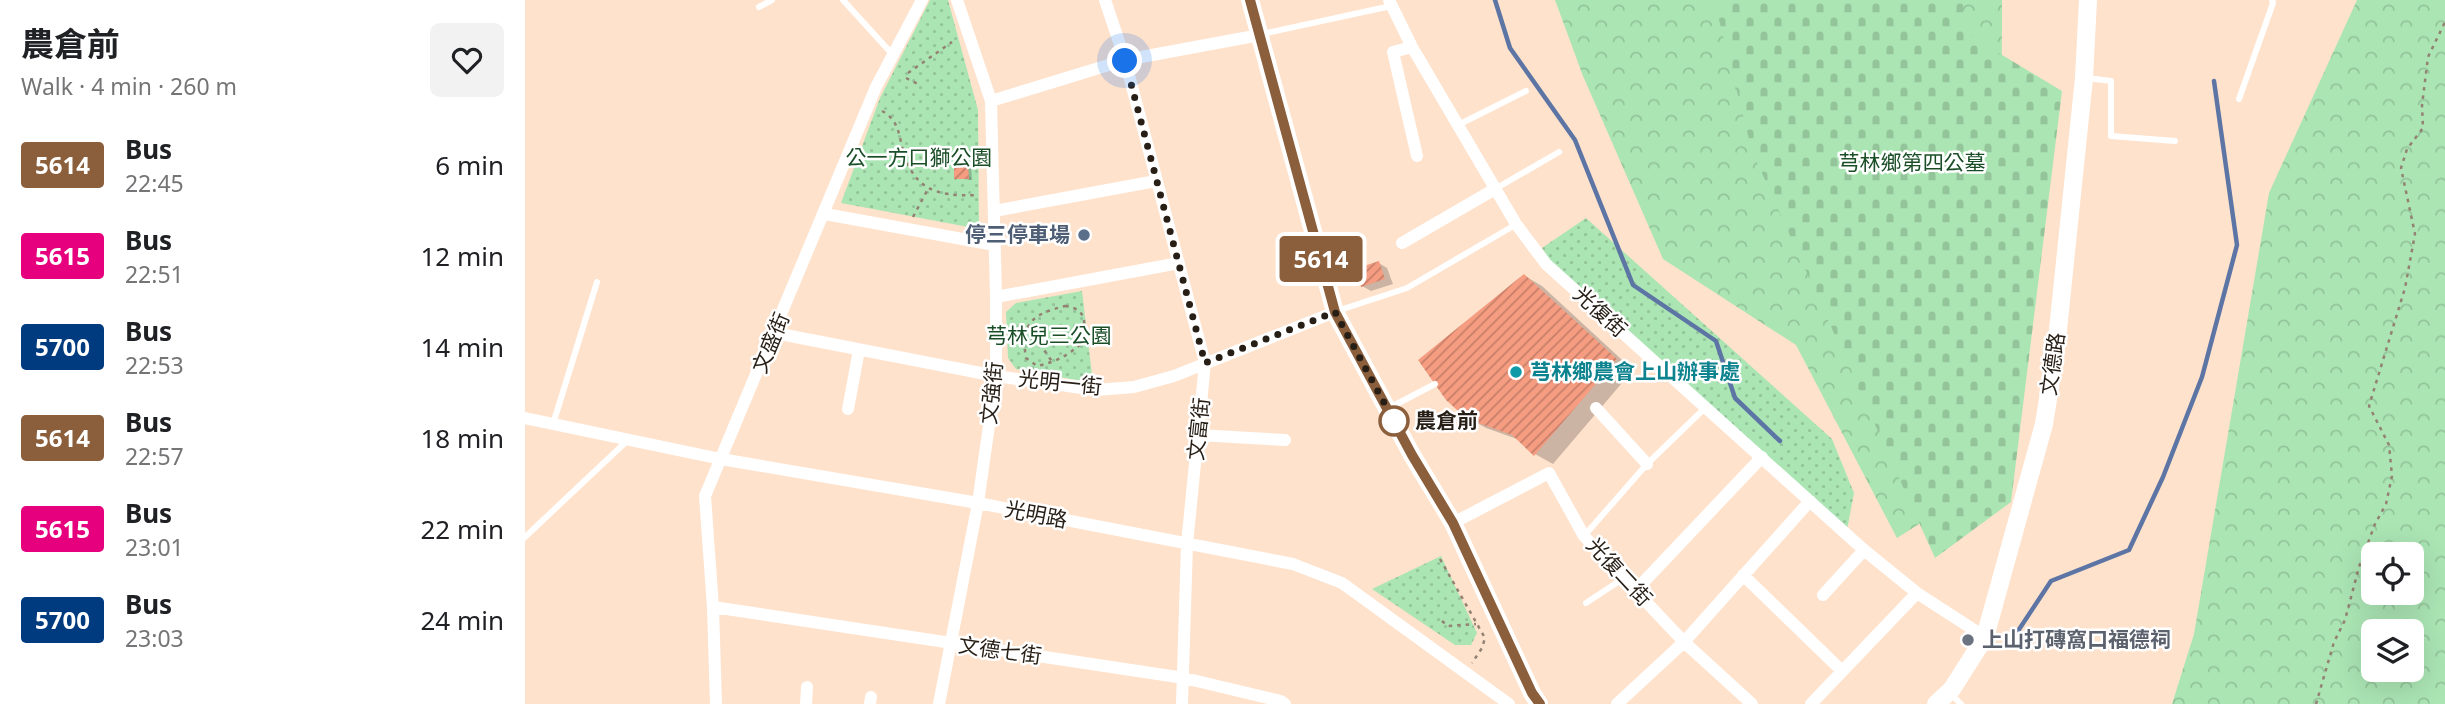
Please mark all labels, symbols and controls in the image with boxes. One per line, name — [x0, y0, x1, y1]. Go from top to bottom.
text: 農倉前 — [21, 21, 120, 66]
button: heart — [430, 23, 504, 97]
your location — [1107, 43, 1142, 78]
text: Walk · 4 min · 260 m — [21, 70, 237, 102]
text: Bus — [125, 131, 172, 167]
park label: 公一方口獅公園 — [846, 143, 993, 171]
text: 6 min — [435, 147, 504, 183]
text: 5614 — [35, 148, 90, 181]
park label: 芎林鄉第四公墓 — [1839, 148, 1986, 176]
text: 22:45 — [125, 167, 184, 199]
place label: 停三停車場 — [965, 220, 1070, 248]
text: Bus — [125, 222, 172, 258]
marker: 停三停車場 — [1076, 227, 1092, 243]
line badge: 5614 — [1272, 236, 1370, 282]
text: 12 min — [420, 238, 504, 274]
text: 5615 — [35, 239, 90, 272]
text: 5614 — [1294, 242, 1348, 275]
text: 22:51 — [125, 258, 184, 290]
street label: 光復街 — [1568, 280, 1633, 343]
street label: 文盛街 — [745, 308, 795, 377]
text: Bus — [125, 313, 172, 349]
park label: 芎林兒三公園 — [986, 321, 1112, 349]
text: 14 min — [420, 329, 504, 365]
text: 5700 — [35, 330, 90, 363]
street label: 文德路 — [2034, 331, 2070, 397]
text: 22:53 — [125, 349, 184, 381]
place label: 芎林鄉農會上山辦事處 — [1530, 357, 1740, 385]
street label: 文強街 — [974, 360, 1008, 426]
street label: 光明一街 — [1017, 364, 1103, 400]
marker: 芎林鄉農會上山辦事處 — [1508, 364, 1524, 380]
street label: 文富街 — [1181, 396, 1215, 462]
text: Bus — [125, 404, 172, 440]
marker: 農倉前 — [1379, 406, 1409, 436]
place label: 農倉前 — [1415, 406, 1478, 434]
text: 18 min — [420, 420, 504, 456]
text: 5614 — [35, 421, 90, 454]
text: 22:57 — [125, 440, 184, 472]
street label: 光明路 — [1003, 494, 1070, 534]
text: Bus — [125, 495, 172, 531]
text: 22 min — [420, 511, 504, 547]
text: 5615 — [35, 512, 90, 545]
text: 23:01 — [125, 531, 184, 563]
street label: 光復二街 — [1581, 531, 1659, 612]
map controls — [2361, 542, 2424, 682]
button: locate — [2361, 542, 2424, 605]
text: Bus — [125, 586, 172, 622]
text: 24 min — [420, 602, 504, 638]
text: 5700 — [35, 603, 90, 636]
button: layers — [2361, 619, 2424, 682]
text: 23:03 — [125, 622, 184, 654]
place label: 上山打磚窩口福德祠 — [1982, 625, 2171, 653]
street label: 文德七街 — [957, 630, 1044, 670]
marker: 上山打磚窩口福德祠 — [1960, 632, 1976, 648]

